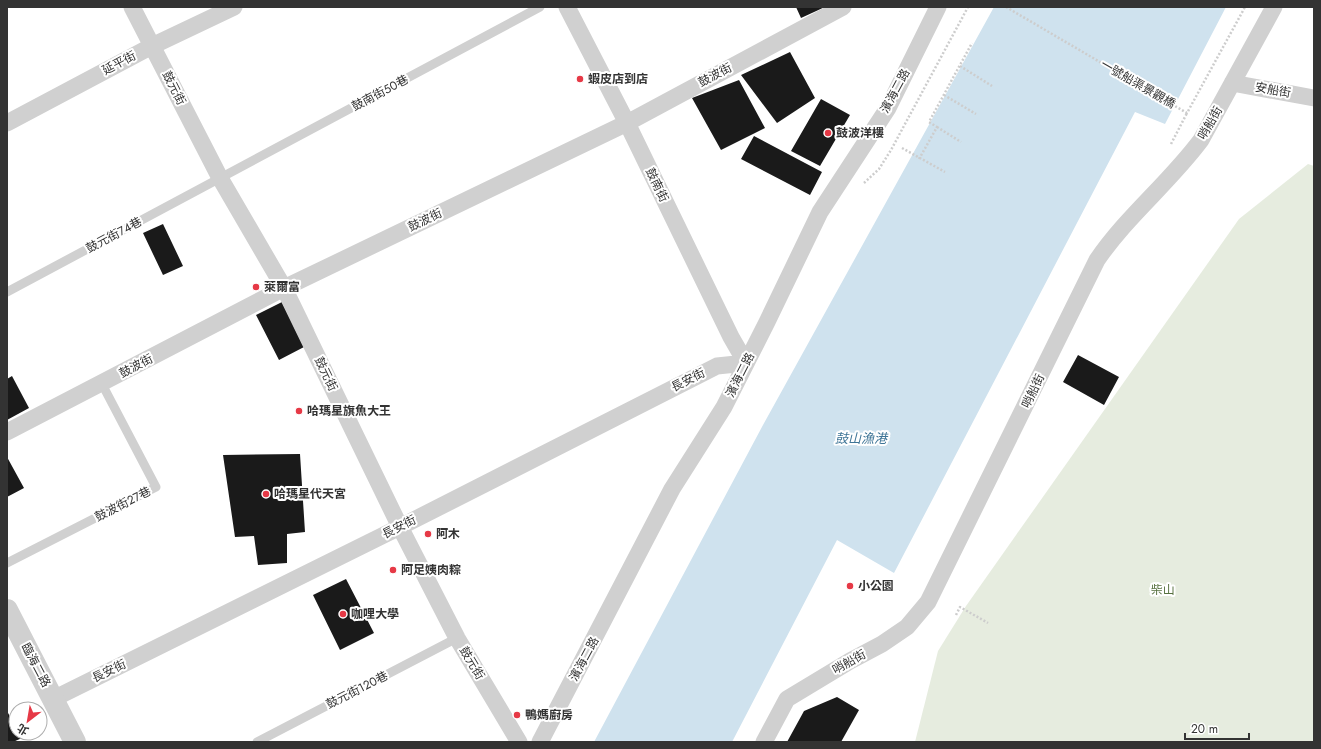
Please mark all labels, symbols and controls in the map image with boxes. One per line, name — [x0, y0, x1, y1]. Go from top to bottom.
street label: 延平街 — [99, 47, 139, 79]
street label: 一號船渠景觀橋 — [1097, 55, 1179, 113]
street label: 鼓波街 — [695, 59, 735, 91]
street label: 濱海二路 — [876, 66, 914, 116]
street label: 鼓元街 — [158, 68, 190, 108]
place label: 蝦皮店到店 — [588, 70, 648, 88]
street label: 鼓南街50巷 — [348, 71, 412, 115]
marker: 蝦皮店到店 — [575, 74, 585, 84]
street label: 安船街 — [1254, 78, 1292, 102]
street label: 哨船街 — [1193, 103, 1227, 143]
place label: 鼓波洋樓 — [836, 124, 884, 142]
marker: 鼓波洋樓 — [823, 128, 833, 138]
street label: 鼓南街 — [641, 165, 673, 205]
street label: 鼓波街 — [405, 204, 445, 236]
street label: 鼓元街74巷 — [83, 213, 145, 257]
place label: 萊爾富 — [264, 278, 300, 296]
marker: 萊爾富 — [251, 282, 261, 292]
street label: 鼓波街 — [116, 350, 156, 382]
street label: 濱海二路 — [721, 350, 759, 400]
street label: 鼓元街 — [310, 354, 342, 394]
street label: 長安街 — [668, 364, 708, 396]
street label: 哨船街 — [1017, 371, 1049, 411]
place label: 哈瑪星旗魚大王 — [307, 402, 391, 420]
marker: 哈瑪星旗魚大王 — [294, 406, 304, 416]
water label: 鼓山漁港 — [835, 429, 889, 448]
street label: 鼓波街27巷 — [92, 482, 154, 526]
place label: 哈瑪星代天宮 — [274, 485, 346, 503]
marker: 哈瑪星代天宮 — [261, 489, 271, 499]
street label: 長安街 — [379, 511, 419, 543]
place label: 阿木 — [436, 525, 460, 543]
marker: 阿木 — [423, 529, 433, 539]
place label: 阿足姨肉粽 — [401, 561, 461, 579]
marker: 阿足姨肉粽 — [388, 565, 398, 575]
place label: 小公園 — [858, 577, 894, 595]
marker: 小公園 — [845, 581, 855, 591]
park label: 柴山 — [1151, 581, 1175, 599]
place label: 咖哩大學 — [351, 605, 399, 623]
marker: 咖哩大學 — [338, 609, 348, 619]
street label: 濱海二路 — [565, 634, 603, 684]
street label: 臨海二路 — [17, 640, 55, 690]
street label: 鼓元街 — [455, 643, 489, 683]
street label: 哨船街 — [829, 645, 869, 679]
street label: 長安街 — [89, 655, 129, 687]
street label: 鼓元街120巷 — [323, 667, 391, 713]
north arrow — [8, 701, 48, 741]
place label: 鴨媽廚房 — [525, 706, 573, 724]
marker: 鴨媽廚房 — [512, 710, 522, 720]
scale bar — [1185, 715, 1249, 741]
text: 北 — [14, 720, 32, 739]
text: 20 m — [1191, 720, 1218, 738]

